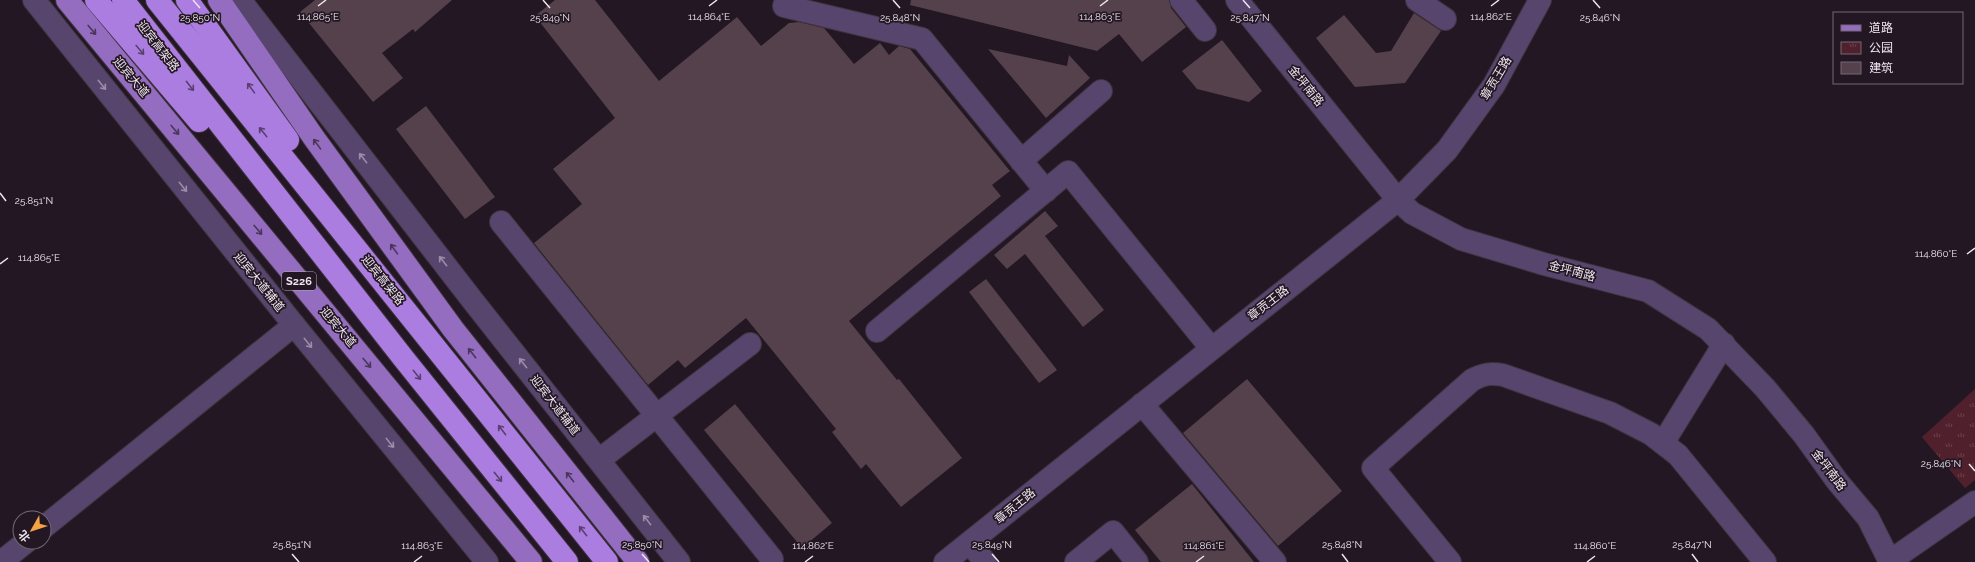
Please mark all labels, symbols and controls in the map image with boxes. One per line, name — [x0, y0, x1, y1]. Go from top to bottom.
text: 114.865°E — [297, 11, 339, 22]
text: 114.864°E — [688, 11, 730, 22]
text: 114.863°E — [1079, 11, 1121, 22]
text: 114.862°E — [1470, 11, 1512, 22]
text: 25.850°N — [180, 12, 220, 23]
text: 25.849°N — [530, 12, 570, 23]
text: 25.848°N — [880, 12, 920, 23]
text: 25.847°N — [1230, 12, 1270, 23]
text: 25.846°N — [1580, 12, 1620, 23]
legend — [1833, 12, 1963, 84]
street label: 迎宾高架路 — [134, 18, 182, 74]
text: 道路 — [1869, 21, 1893, 35]
one-way arrow — [87, 25, 96, 35]
text: 公园 — [1869, 41, 1893, 55]
one-way arrow — [136, 45, 145, 56]
street label: 迎宾大道 — [110, 54, 152, 100]
street label: 章贡王路 — [1478, 54, 1514, 102]
text: 建筑 — [1869, 61, 1893, 75]
street label: 金坪南路 — [1285, 63, 1327, 109]
one-way arrow — [98, 80, 106, 91]
one-way arrow — [186, 80, 194, 91]
one-way arrow — [247, 83, 255, 94]
one-way arrow — [170, 125, 179, 135]
one-way arrow — [259, 126, 268, 137]
one-way arrow — [313, 138, 322, 149]
one-way arrow — [359, 153, 368, 164]
one-way arrow — [179, 181, 188, 192]
text: 25.851°N — [15, 195, 53, 206]
one-way arrow — [253, 225, 262, 236]
one-way arrow — [390, 243, 398, 254]
text: 114.860°E — [1915, 248, 1957, 259]
street label: 迎宾大道辅道 — [231, 250, 287, 314]
text: 114.865°E — [18, 252, 60, 263]
street label: 迎宾高架路 — [359, 252, 407, 308]
one-way arrow — [438, 256, 447, 267]
street label: 金坪南路 — [1547, 258, 1597, 284]
road number: S226 — [282, 272, 316, 290]
street label: 章贡王路 — [1245, 283, 1291, 323]
street label: 迎宾大道 — [317, 304, 359, 350]
one-way arrow — [304, 337, 313, 348]
one-way arrow — [467, 347, 476, 358]
one-way arrow — [363, 357, 372, 368]
one-way arrow — [518, 358, 527, 369]
one-way arrow — [413, 370, 422, 381]
street label: 迎宾大道辅道 — [527, 372, 583, 438]
one-way arrow — [498, 424, 507, 435]
one-way arrow — [386, 438, 395, 449]
street label: 金坪南路 — [1809, 447, 1849, 493]
text: 25.846°N — [1921, 458, 1961, 469]
one-way arrow — [494, 471, 503, 482]
one-way arrow — [566, 471, 574, 482]
street label: 章贡王路 — [992, 485, 1038, 527]
north arrow — [12, 510, 52, 550]
one-way arrow — [642, 515, 651, 526]
one-way arrow — [579, 526, 587, 537]
text: 北 — [16, 528, 33, 544]
text: 25.851°N — [273, 539, 311, 550]
text: 25.850°N — [622, 539, 662, 550]
text: 25.849°N — [972, 539, 1012, 550]
text: 25.848°N — [1322, 539, 1362, 550]
text: 25.847°N — [1672, 539, 1712, 550]
text: 114.863°E — [401, 540, 443, 551]
text: 114.862°E — [792, 540, 834, 551]
text: 114.861°E — [1184, 540, 1224, 551]
text: 114.860°E — [1574, 540, 1616, 551]

